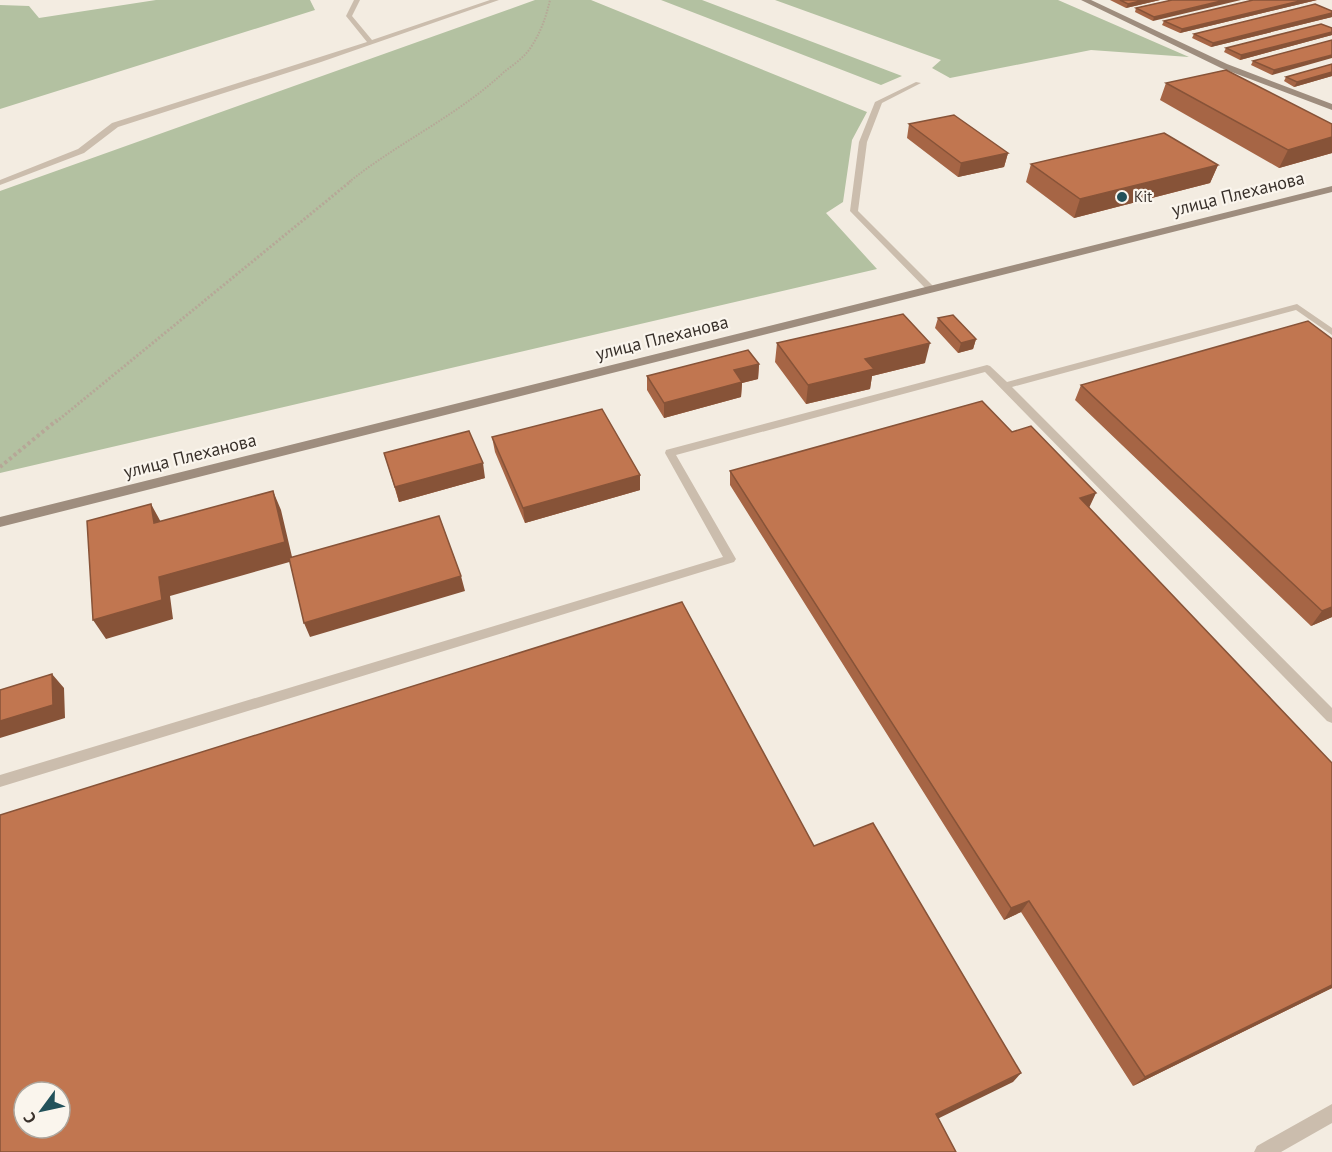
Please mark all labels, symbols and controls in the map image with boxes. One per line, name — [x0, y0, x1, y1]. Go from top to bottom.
street label: улица Плеханова — [1169, 166, 1307, 221]
place label: Kit — [1134, 187, 1152, 206]
marker: Kit — [1115, 190, 1129, 204]
street label: улица Плеханова — [593, 310, 731, 365]
street label: улица Плеханова — [121, 428, 259, 483]
north arrow — [12, 1080, 72, 1140]
text: С — [19, 1109, 40, 1127]

